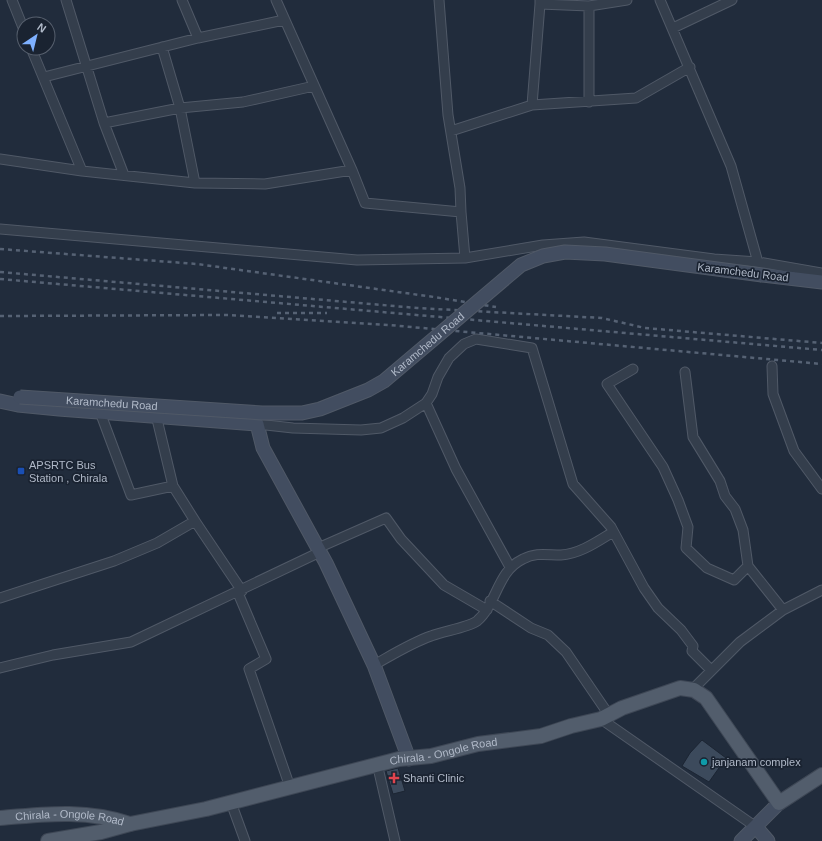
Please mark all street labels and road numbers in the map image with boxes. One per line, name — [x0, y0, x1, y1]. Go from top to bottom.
street label: Karamchedu Road — [697, 260, 789, 284]
street label: Karamchedu Road — [389, 310, 466, 378]
street label: Karamchedu Road — [66, 394, 158, 412]
street label: Chirala - Ongole Road — [388, 736, 498, 767]
street label: Chirala - Ongole Road — [15, 808, 125, 828]

